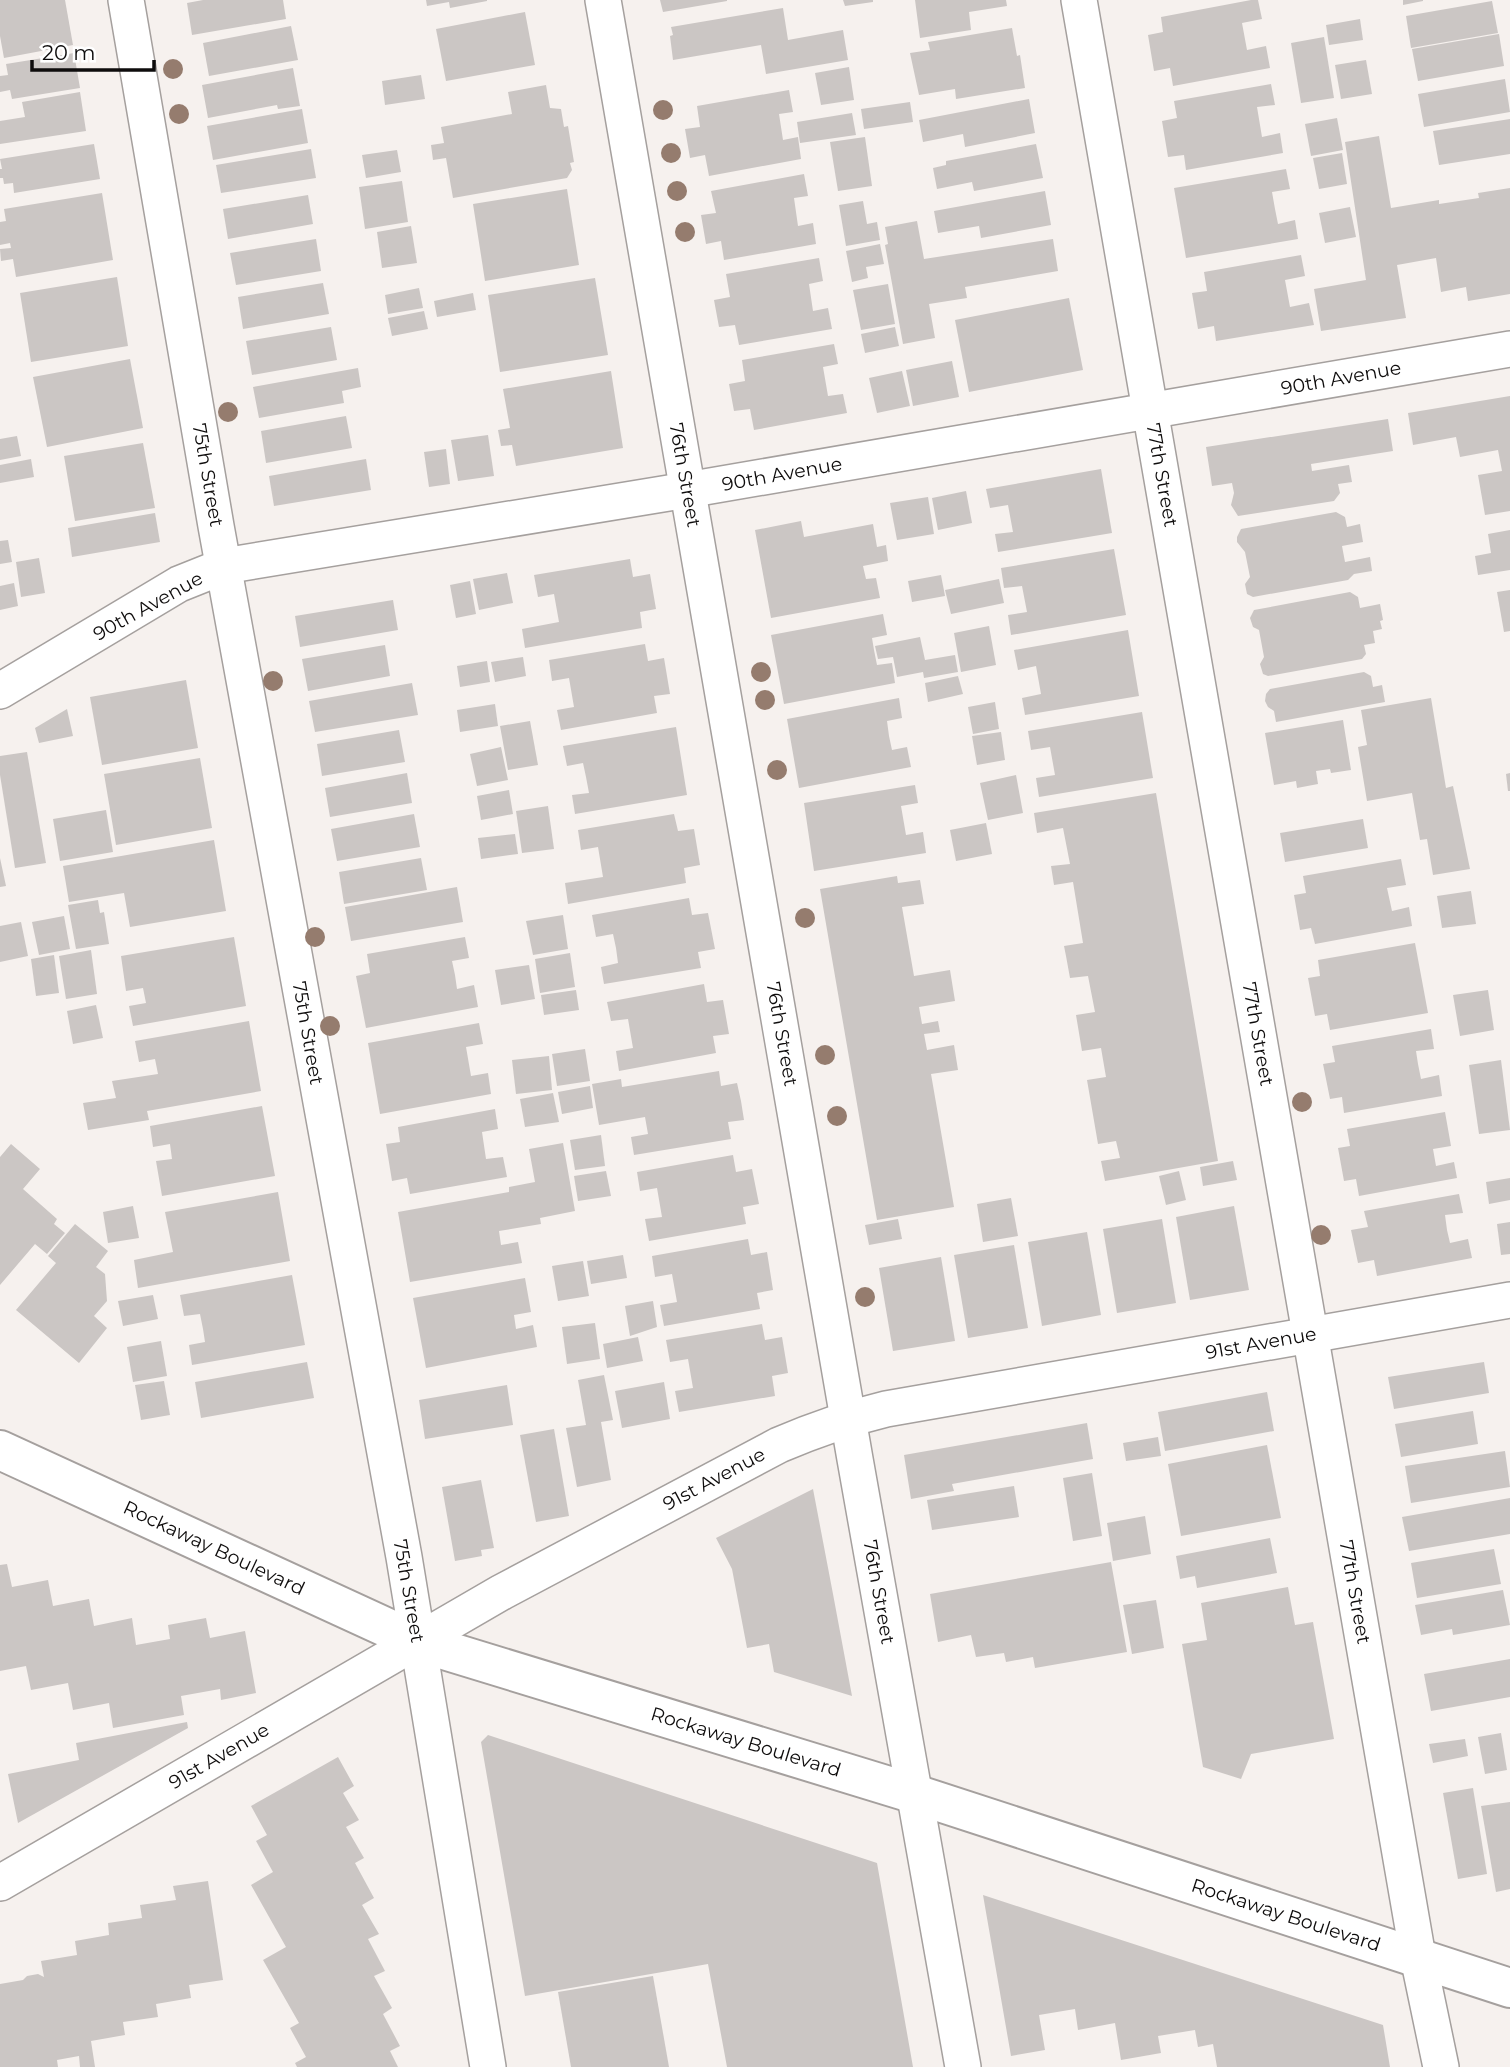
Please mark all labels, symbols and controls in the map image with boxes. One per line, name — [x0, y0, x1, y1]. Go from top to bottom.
scale bar — [32, 28, 154, 72]
text: 20 m — [42, 40, 96, 65]
street label: 90th Avenue — [1279, 356, 1403, 400]
street label: 76th Street — [665, 421, 706, 529]
street label: 77th Street — [1142, 421, 1182, 529]
street label: 75th Street — [188, 422, 228, 529]
street label: 90th Avenue — [720, 452, 844, 496]
street label: 90th Avenue — [89, 566, 207, 646]
street label: 75th Street — [288, 980, 328, 1087]
street label: 76th Street — [762, 980, 803, 1088]
street label: 77th Street — [1238, 980, 1278, 1088]
street label: 91st Avenue — [1204, 1322, 1318, 1364]
street label: 91st Avenue — [659, 1443, 769, 1515]
street label: Rockaway Boulevard — [120, 1496, 308, 1600]
street label: 75th Street — [389, 1538, 429, 1645]
street label: 76th Street — [859, 1538, 900, 1646]
street label: 77th Street — [1335, 1538, 1375, 1646]
street label: Rockaway Boulevard — [648, 1702, 844, 1782]
street label: 91st Avenue — [165, 1718, 273, 1794]
street label: Rockaway Boulevard — [1188, 1874, 1384, 1956]

